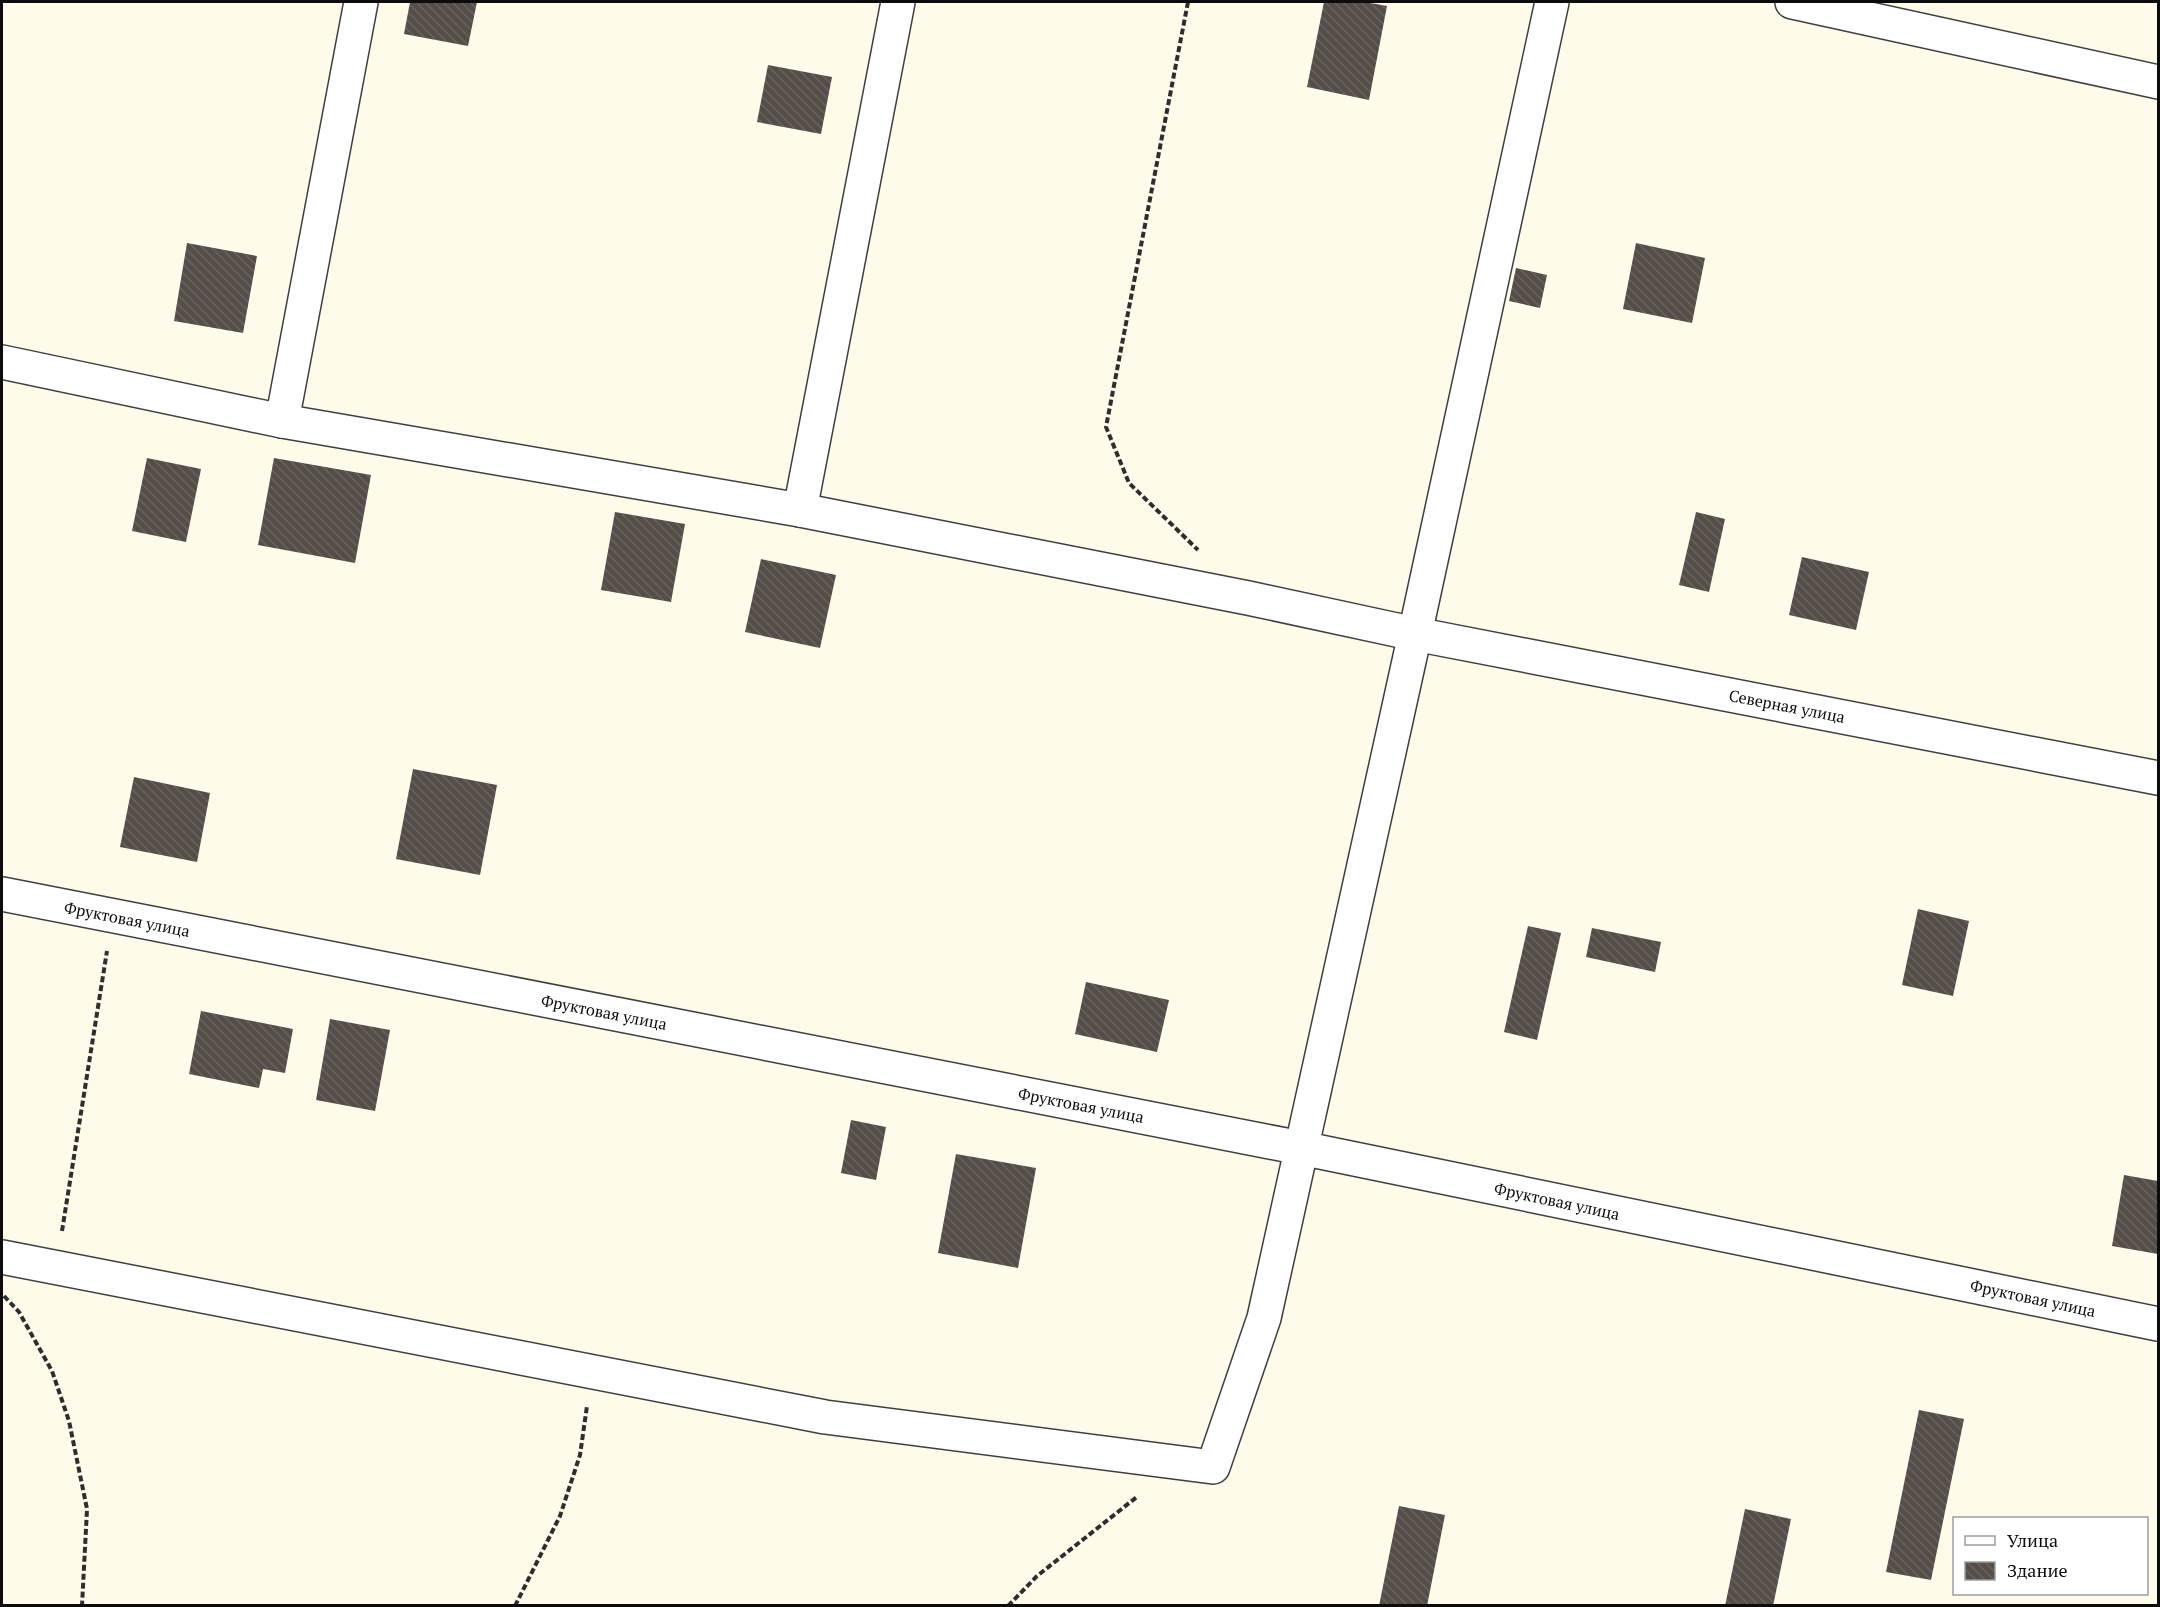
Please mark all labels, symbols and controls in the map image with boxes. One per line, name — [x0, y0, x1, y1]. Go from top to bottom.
street label: Северная улица — [1727, 684, 1847, 728]
street label: Фруктовая улица — [62, 896, 192, 942]
street label: Фруктовая улица — [539, 989, 669, 1035]
street label: Фруктовая улица — [1016, 1082, 1146, 1128]
street label: Фруктовая улица — [1492, 1177, 1622, 1225]
street label: Фруктовая улица — [1968, 1274, 2098, 1322]
legend — [1953, 1517, 2148, 1595]
text: Улица — [2007, 1528, 2058, 1552]
text: Здание — [2007, 1558, 2067, 1582]

